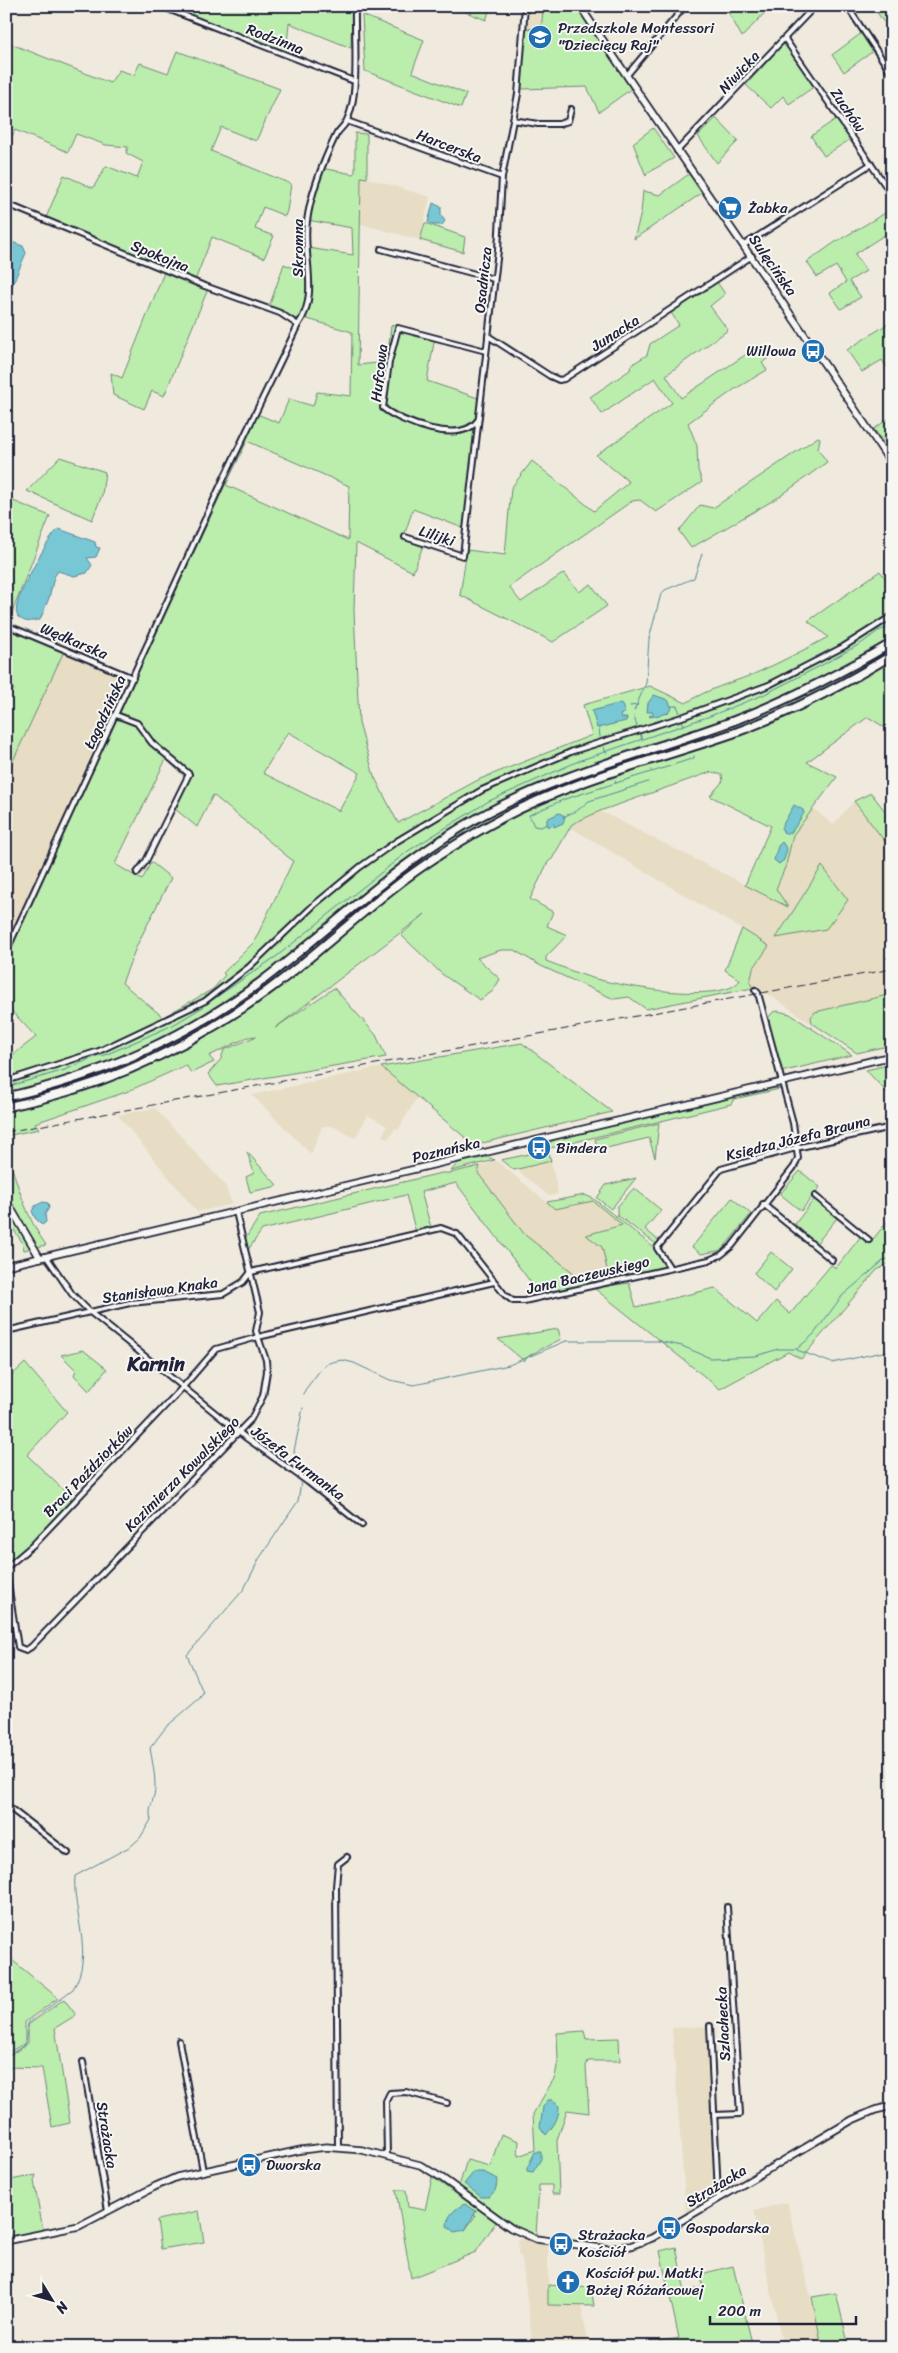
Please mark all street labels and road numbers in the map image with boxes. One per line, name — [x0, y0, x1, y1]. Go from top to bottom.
street label: Rodzinna — [242, 16, 308, 62]
street label: Niwicka — [712, 44, 767, 100]
street label: Zuchów — [823, 82, 873, 138]
street label: Harcerska — [413, 122, 486, 170]
street label: Skromna — [285, 218, 311, 277]
street label: Sulęcińska — [742, 229, 804, 302]
street label: Spokojna — [127, 233, 193, 280]
street label: Osadnicza — [467, 245, 499, 314]
street label: Junacka — [585, 307, 645, 359]
street label: Hufcowa — [363, 342, 396, 404]
street label: Lilijki — [416, 518, 459, 554]
street label: Wędkarska — [36, 615, 112, 667]
street label: Łagodzińska — [76, 670, 134, 753]
street label: Księdza Józefa Brauna — [723, 1107, 873, 1169]
street label: Poznańska — [409, 1129, 483, 1170]
street label: Jana Baczewskiego — [523, 1248, 652, 1302]
street label: Stanisława Knaka — [101, 1269, 220, 1311]
street label: Kazimierza Kowalskiego — [118, 1410, 246, 1538]
street label: Braci Paździorków — [37, 1418, 140, 1524]
street label: Józefa Furmanka — [244, 1418, 351, 1507]
street label: Szlachecka — [708, 1986, 738, 2062]
street label: Strażacka — [89, 2100, 125, 2171]
street label: Strażacka — [680, 2157, 752, 2214]

